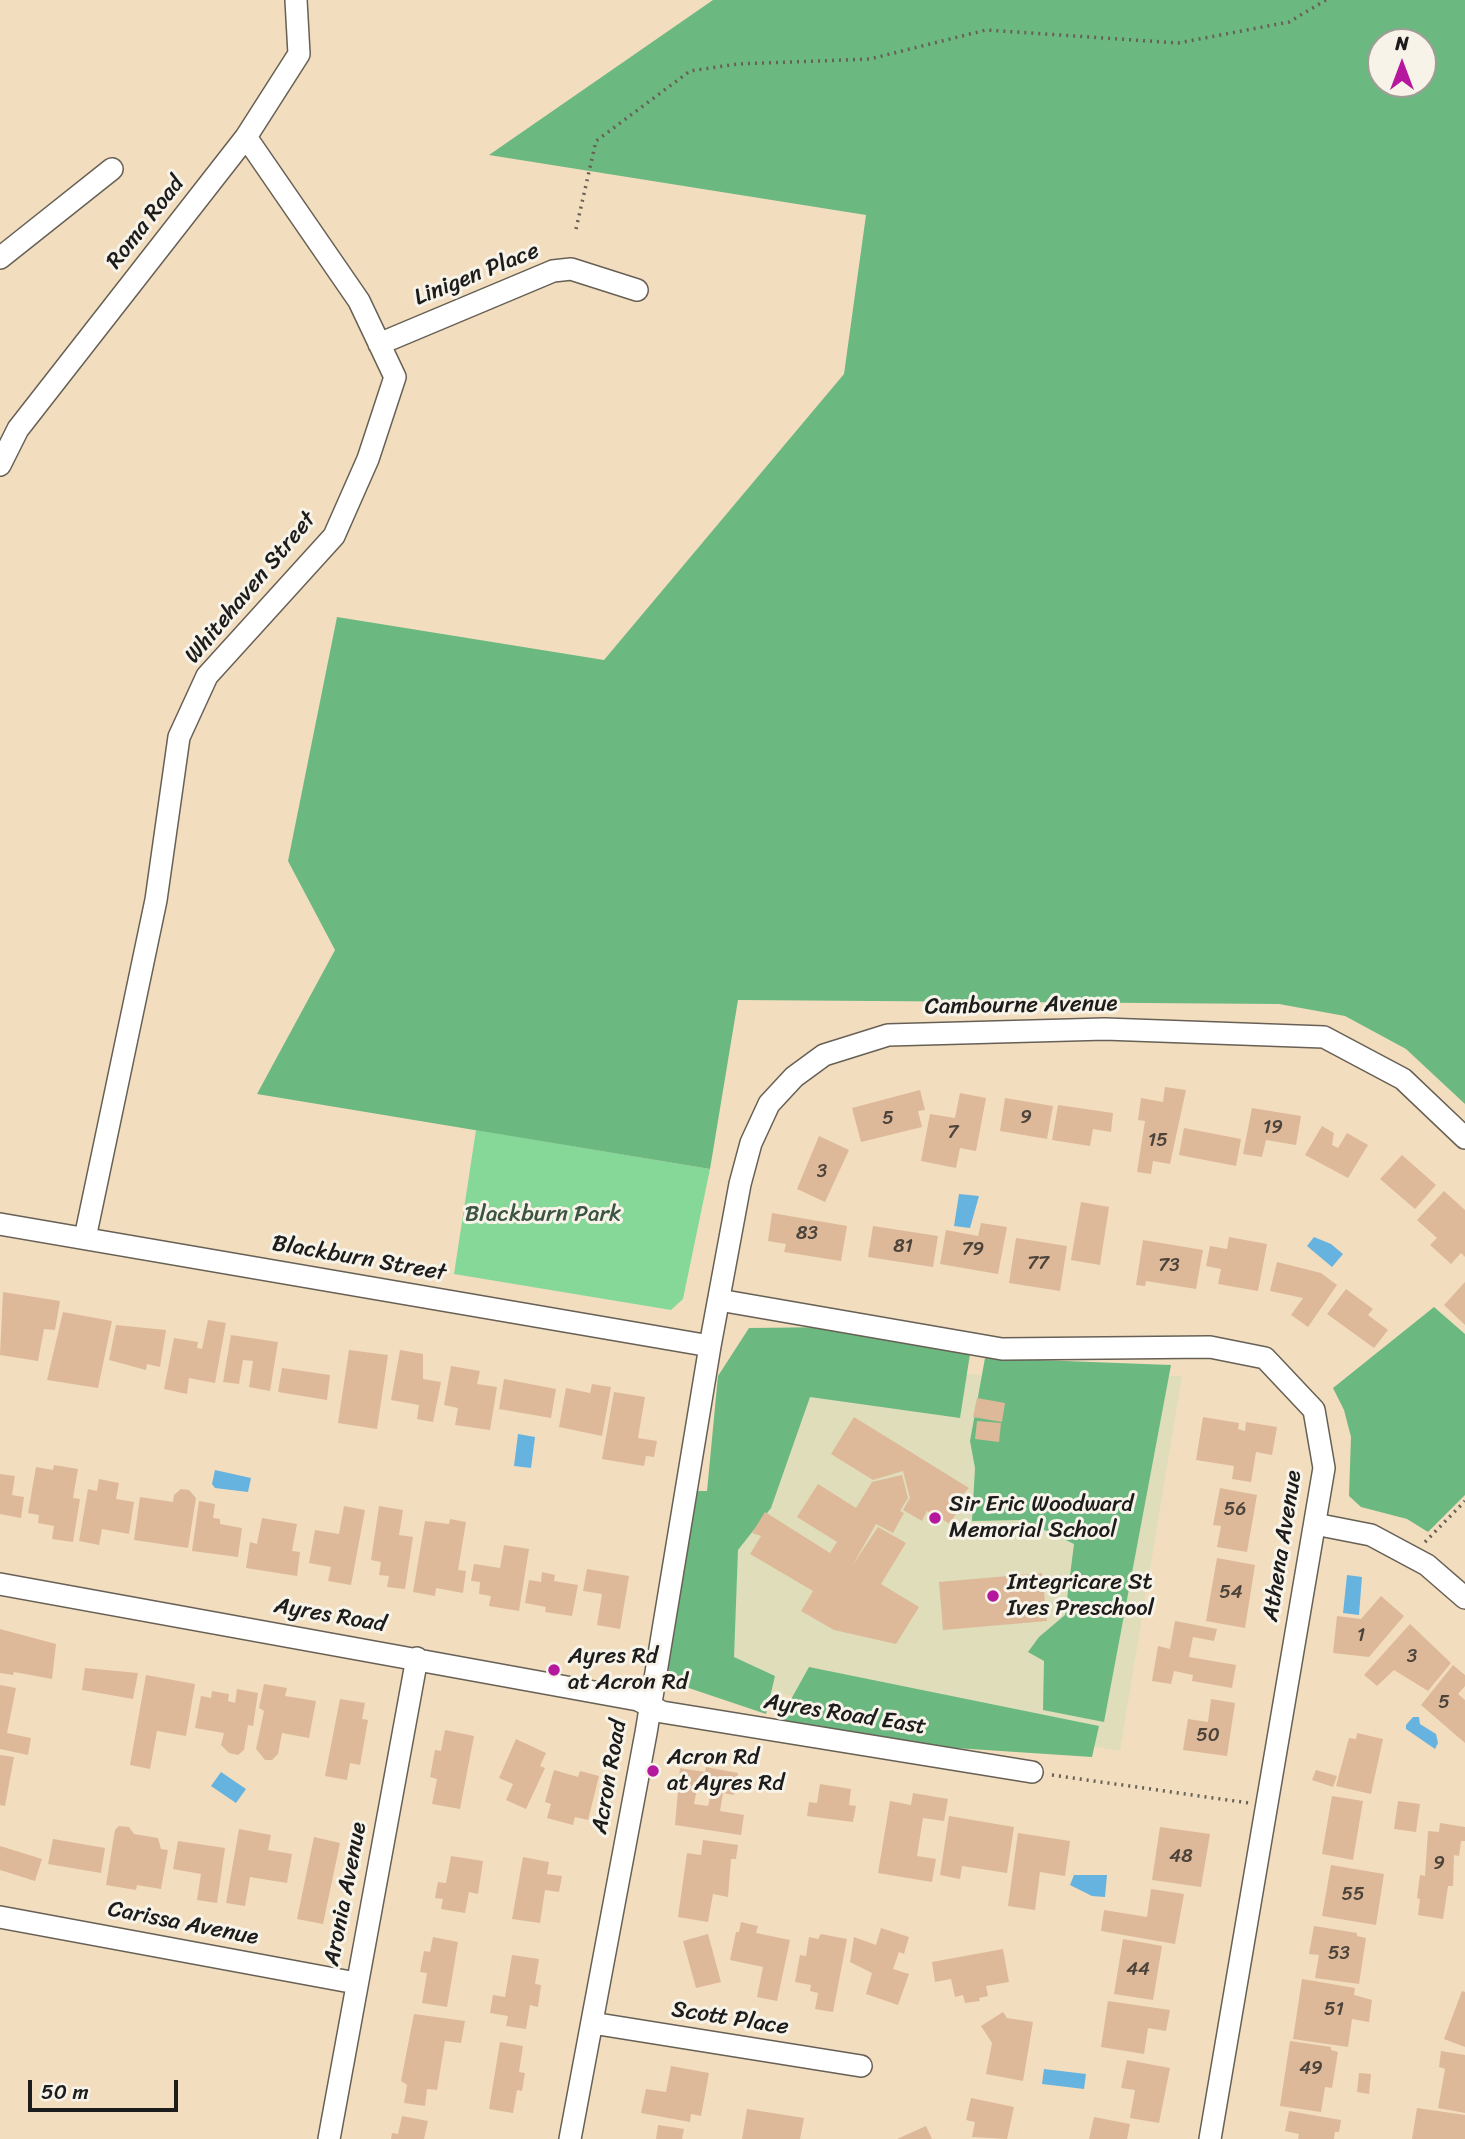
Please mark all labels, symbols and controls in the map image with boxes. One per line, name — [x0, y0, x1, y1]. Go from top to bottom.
text: N — [1395, 27, 1409, 60]
north arrow — [1367, 28, 1437, 98]
street label: Roma Road — [101, 171, 191, 275]
street label: Linigen Place — [411, 237, 543, 313]
street label: Whitehaven Street — [180, 507, 322, 669]
street label: Cambourne Avenue — [924, 991, 1118, 1021]
house number: 9 — [1020, 1107, 1032, 1129]
house number: 5 — [882, 1108, 894, 1130]
house number: 19 — [1263, 1117, 1283, 1139]
house number: 7 — [948, 1122, 958, 1144]
house number: 15 — [1148, 1130, 1168, 1152]
house number: 3 — [817, 1161, 827, 1183]
park label: Blackburn Park — [465, 1201, 621, 1229]
house number: 83 — [796, 1223, 818, 1245]
street label: Blackburn Street — [270, 1230, 448, 1288]
house number: 81 — [893, 1236, 913, 1258]
house number: 79 — [962, 1239, 984, 1261]
house number: 77 — [1027, 1253, 1049, 1275]
house number: 73 — [1158, 1255, 1180, 1277]
street label: Athena Avenue — [1257, 1469, 1309, 1623]
place label: Sir Eric Woodward Memorial School — [949, 1491, 1133, 1545]
house number: 56 — [1224, 1499, 1246, 1521]
marker: Sir Eric Woodward Memorial School — [927, 1510, 943, 1526]
place label: Integricare St Ives Preschool — [1007, 1569, 1154, 1623]
house number: 54 — [1219, 1582, 1243, 1604]
marker: Integricare St Ives Preschool — [985, 1588, 1001, 1604]
street label: Ayres Road — [272, 1593, 388, 1639]
house number: 1 — [1357, 1625, 1365, 1647]
place label: Ayres Rd at Acron Rd — [568, 1643, 688, 1697]
house number: 3 — [1407, 1646, 1417, 1668]
marker: Ayres Rd at Acron Rd — [546, 1662, 562, 1678]
street label: Ayres Road East — [762, 1689, 928, 1741]
house number: 5 — [1438, 1692, 1450, 1714]
street label: Acron Road — [586, 1718, 634, 1836]
house number: 50 — [1196, 1725, 1220, 1747]
place label: Acron Rd at Ayres Rd — [667, 1744, 784, 1798]
marker: Acron Rd at Ayres Rd — [645, 1763, 661, 1779]
street label: Aronia Avenue — [319, 1820, 373, 1968]
house number: 48 — [1169, 1846, 1193, 1868]
house number: 9 — [1433, 1853, 1445, 1875]
house number: 55 — [1341, 1884, 1365, 1906]
street label: Carissa Avenue — [105, 1896, 261, 1952]
house number: 53 — [1328, 1943, 1350, 1965]
house number: 44 — [1126, 1959, 1150, 1981]
street label: Scott Place — [670, 1996, 790, 2042]
house number: 51 — [1324, 1999, 1344, 2021]
house number: 49 — [1299, 2058, 1323, 2080]
scale bar — [32, 2066, 182, 2110]
text: 50 m — [41, 2073, 89, 2111]

